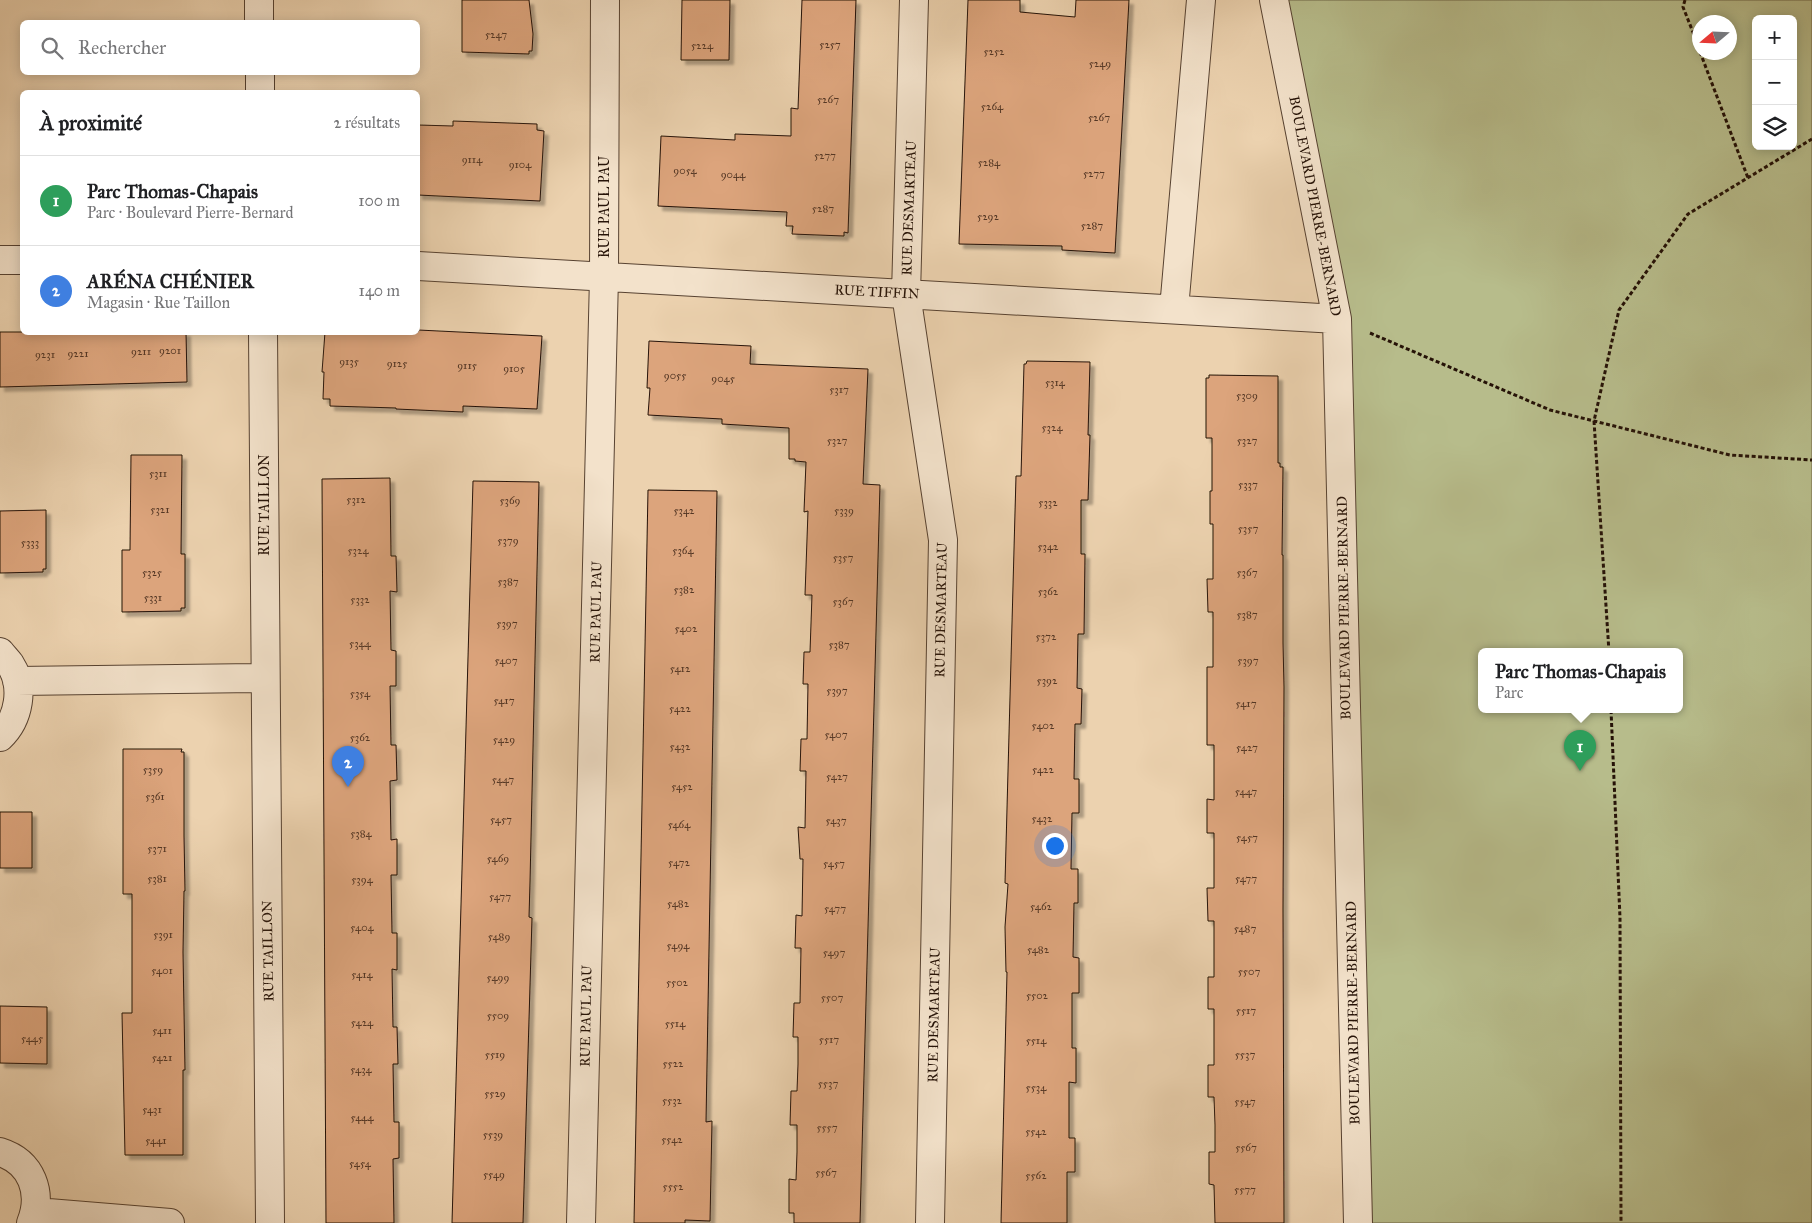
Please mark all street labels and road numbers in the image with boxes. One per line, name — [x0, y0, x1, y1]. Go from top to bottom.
street label: BOULEVARD PIERRE-BERNARD — [1285, 94, 1345, 318]
street label: RUE DESMARTEAU — [898, 139, 920, 276]
street label: RUE PAUL PAU — [596, 155, 613, 258]
street label: RUE TIFFIN — [834, 281, 920, 303]
street label: RUE TAILLON — [256, 454, 273, 556]
street label: BOULEVARD PIERRE-BERNARD — [1334, 496, 1354, 720]
street label: RUE DESMARTEAU — [931, 541, 951, 678]
street label: RUE PAUL PAU — [587, 560, 605, 663]
street label: RUE TAILLON — [259, 900, 277, 1002]
street label: BOULEVARD PIERRE-BERNARD — [1343, 901, 1363, 1125]
street label: RUE DESMARTEAU — [924, 946, 944, 1083]
street label: RUE PAUL PAU — [577, 964, 595, 1067]

